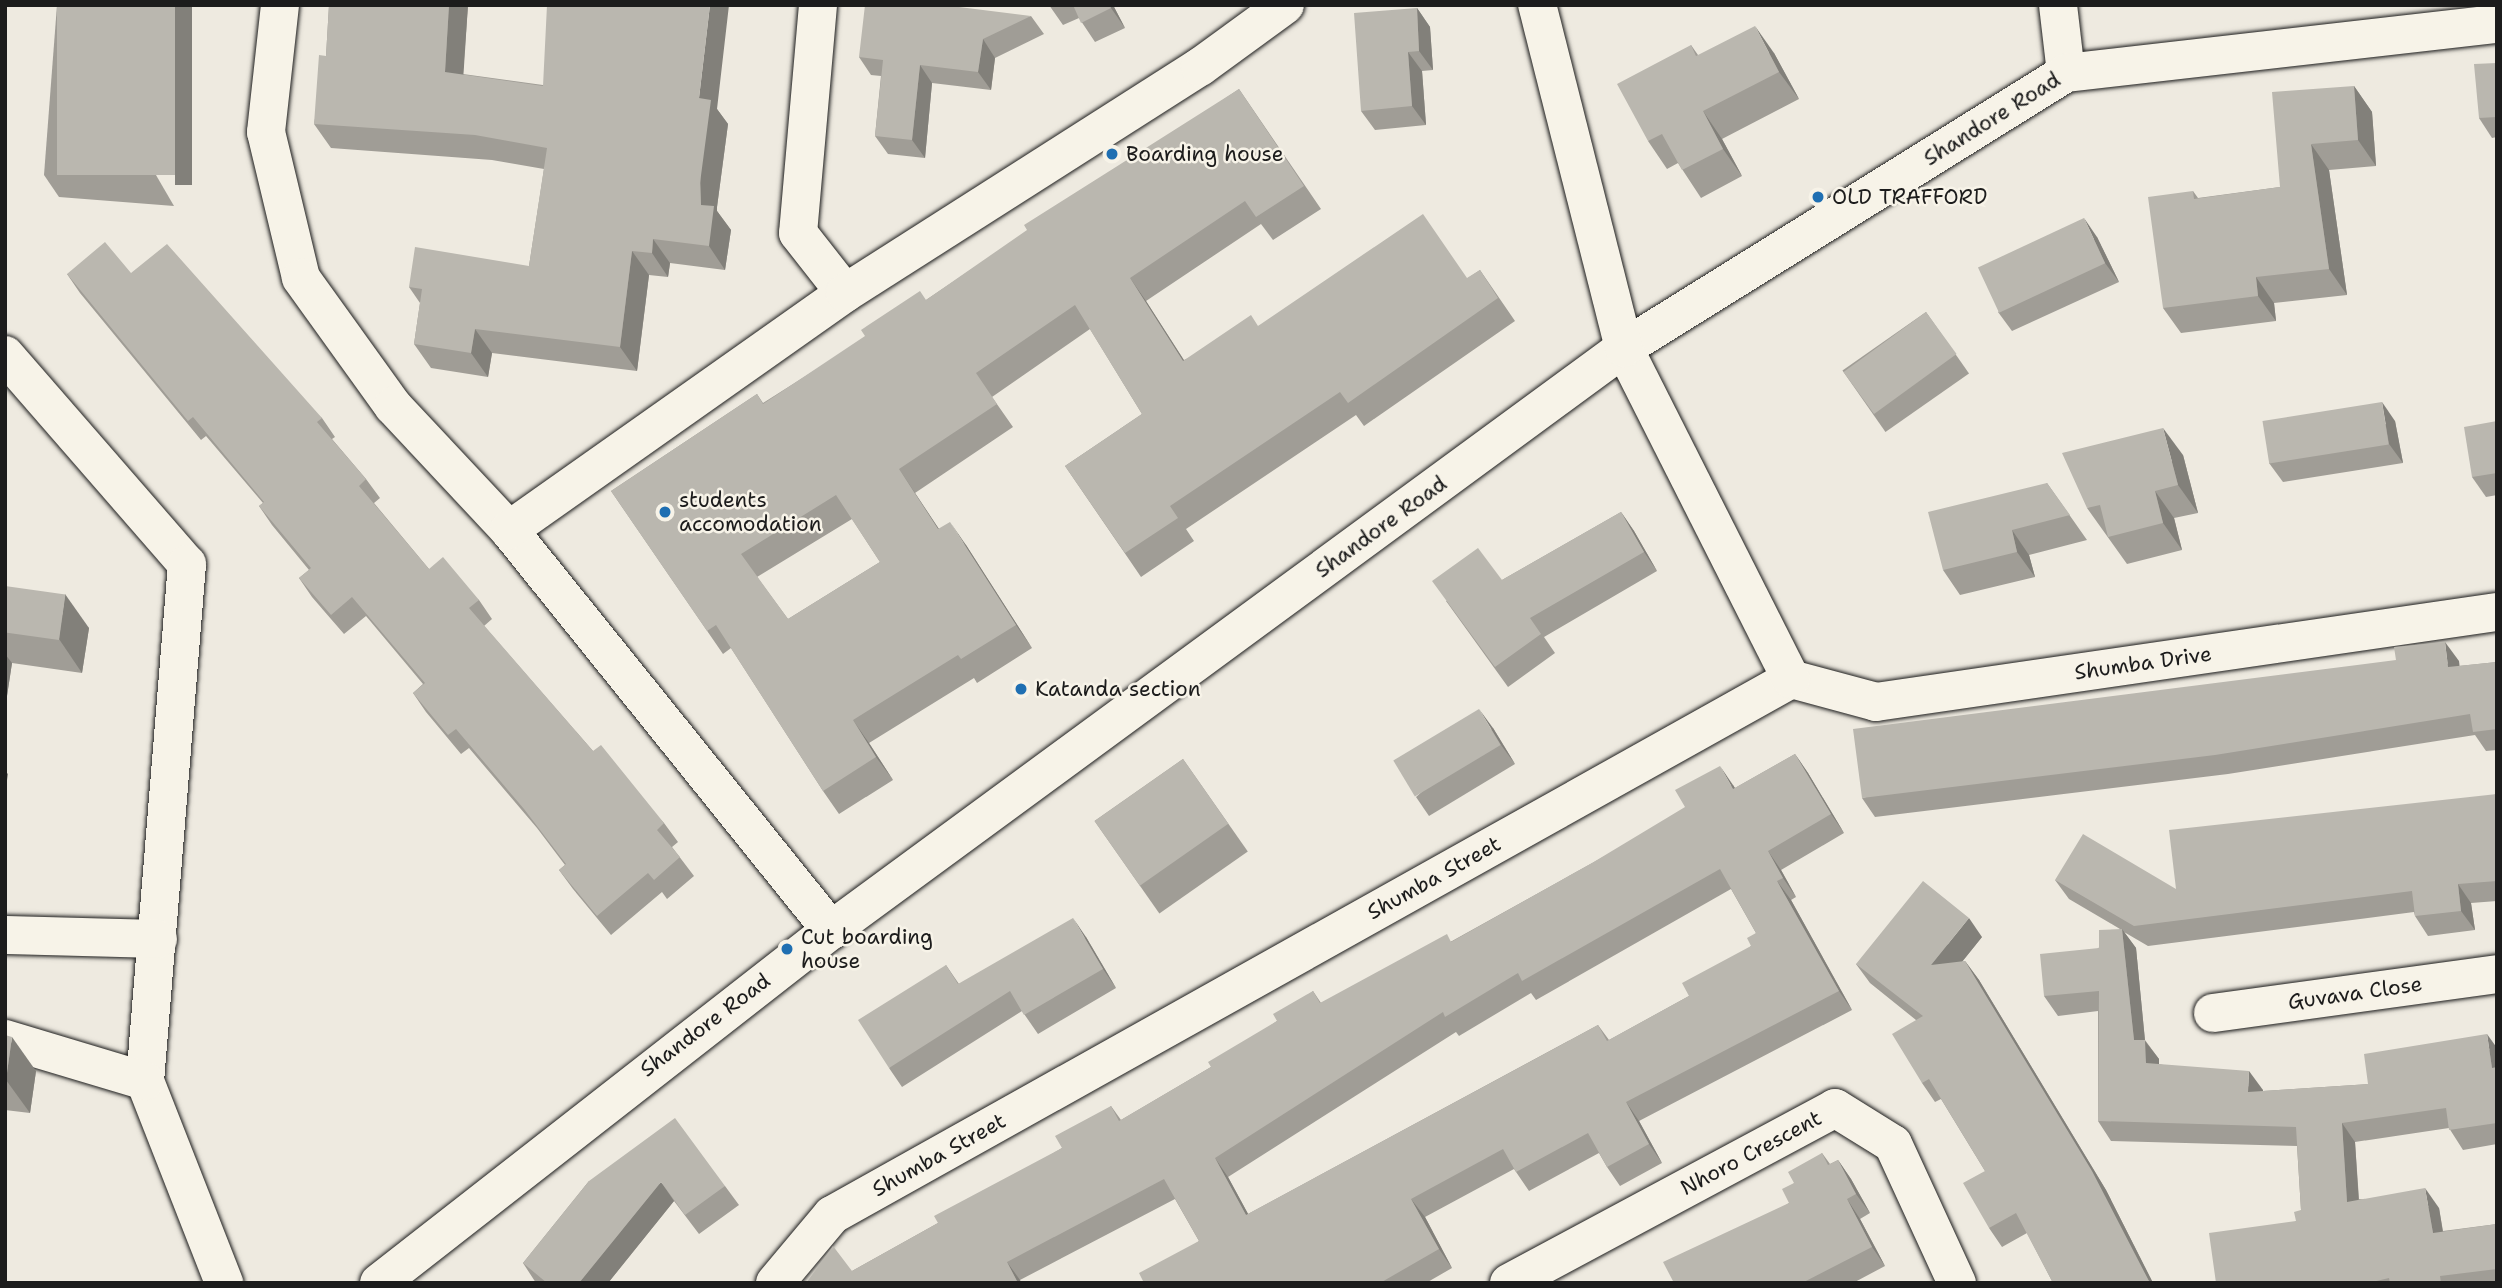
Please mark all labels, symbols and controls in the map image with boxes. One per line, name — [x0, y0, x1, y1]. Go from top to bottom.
street label: Shandore Road — [1919, 67, 2065, 171]
place label: Boarding house — [1126, 141, 1284, 167]
marker: Boarding house — [1104, 146, 1120, 162]
place label: OLD TRAFFORD — [1832, 184, 1987, 210]
marker: OLD TRAFFORD — [1810, 189, 1826, 205]
street label: Shandore Road — [1310, 471, 1452, 583]
place label: students accomodation — [679, 487, 822, 537]
marker: students accomodation — [657, 504, 673, 520]
street label: Shumba Drive — [2073, 641, 2213, 685]
place label: Katanda section — [1035, 676, 1201, 702]
marker: Katanda section — [1013, 681, 1029, 697]
street label: Shumba Street — [1363, 831, 1505, 925]
place label: Cut boarding house — [801, 924, 933, 974]
marker: Cut boarding house — [779, 941, 795, 957]
street label: Shandore Road — [635, 968, 775, 1082]
street label: Guvava Close — [2286, 971, 2424, 1015]
street label: Nhoro Crescent — [1676, 1105, 1826, 1201]
street label: Shumba Street — [868, 1108, 1010, 1202]

